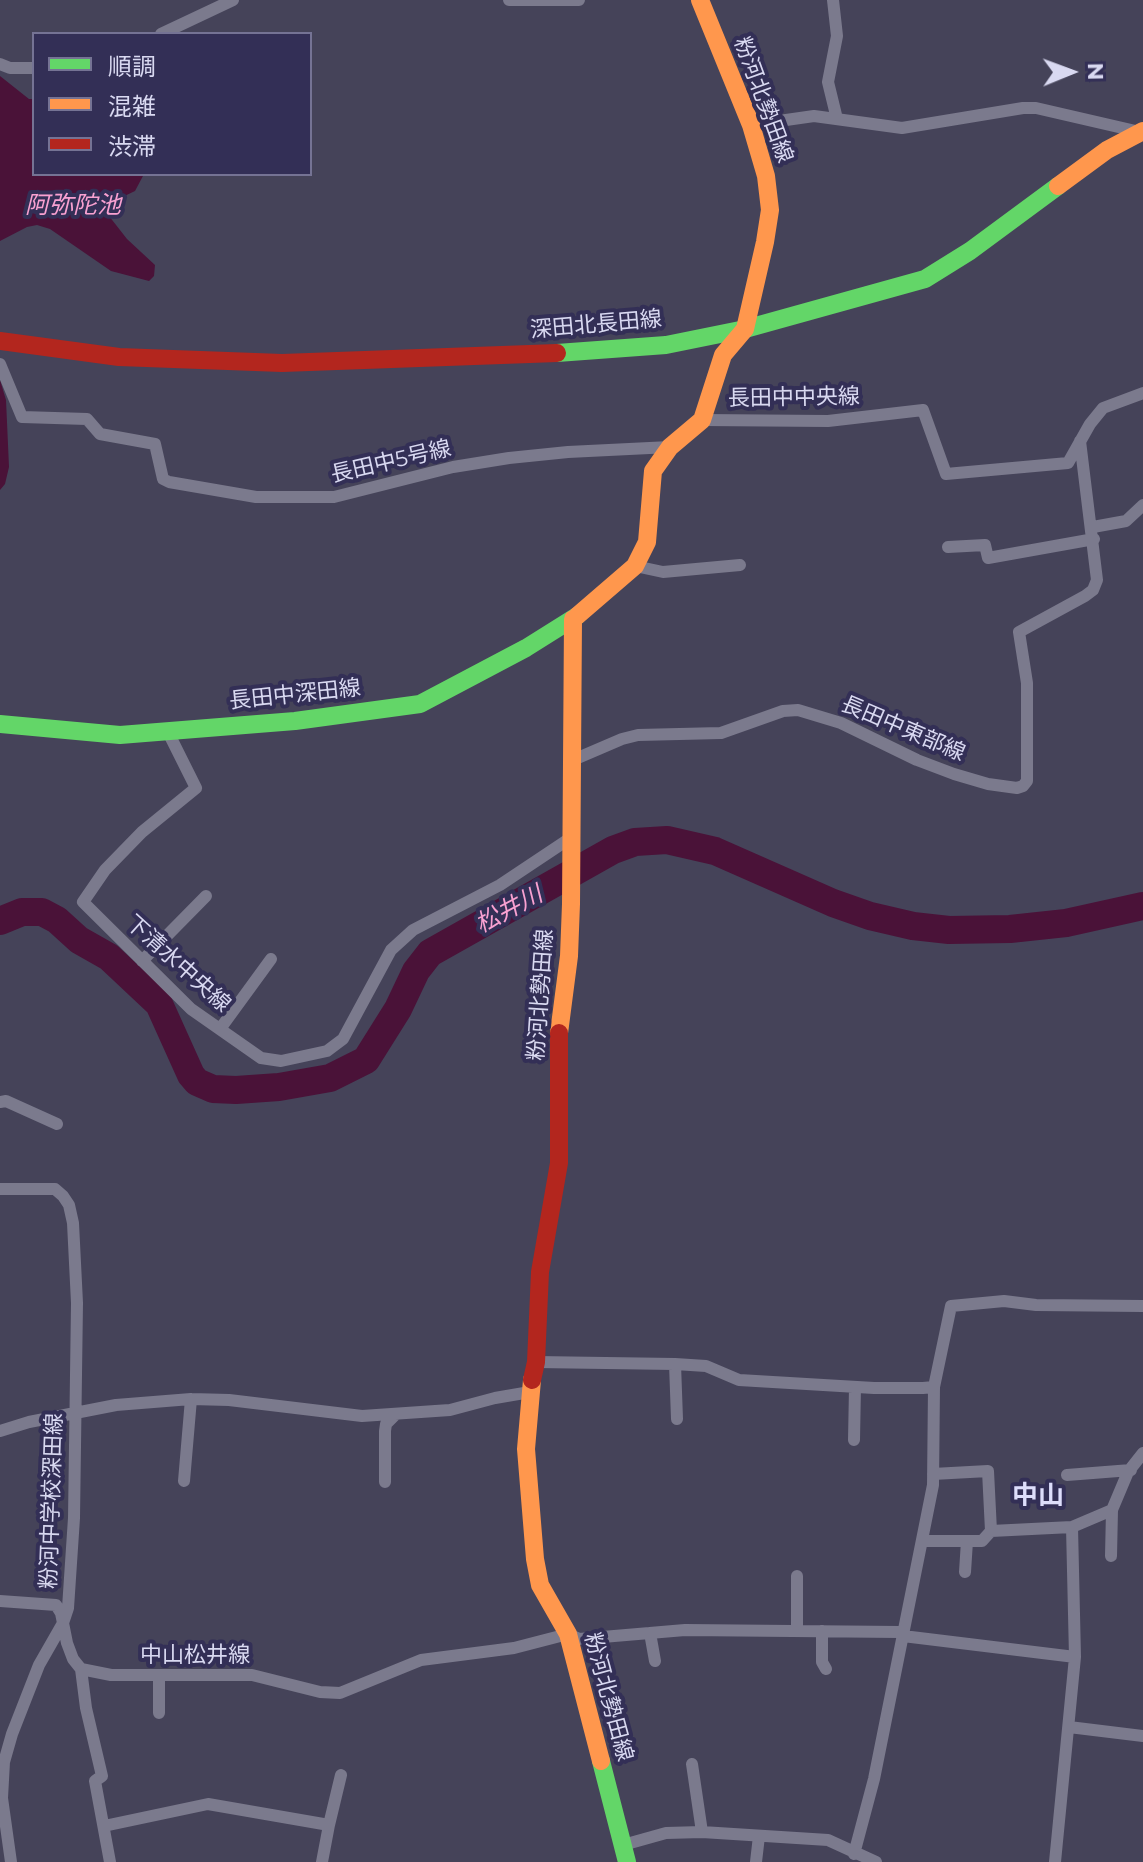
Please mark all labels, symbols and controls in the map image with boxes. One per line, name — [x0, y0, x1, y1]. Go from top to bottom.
legend — [32, 32, 312, 176]
north arrow — [1031, 32, 1111, 112]
street label: 粉河北勢田線 — [728, 33, 798, 167]
text: 順調 — [108, 52, 156, 81]
text: N — [1082, 62, 1109, 81]
text: 混雑 — [108, 92, 156, 121]
text: 渋滞 — [108, 132, 156, 161]
water label: 阿弥陀池 — [25, 192, 121, 220]
street label: 深田北長田線 — [529, 306, 663, 344]
street label: 長田中中央線 — [728, 384, 860, 412]
street label: 長田中5号線 — [328, 435, 454, 489]
street label: 長田中深田線 — [228, 675, 362, 715]
street label: 長田中東部線 — [837, 691, 969, 767]
water label: 松井川 — [470, 880, 548, 940]
street label: 下清水中央線 — [120, 910, 236, 1018]
street label: 粉河北勢田線 — [523, 928, 559, 1062]
street label: 粉河中学校深田線 — [36, 1413, 68, 1589]
district label: 中山 — [1012, 1480, 1064, 1512]
street label: 粉河北勢田線 — [578, 1630, 638, 1764]
street label: 中山松井線 — [140, 1643, 250, 1669]

